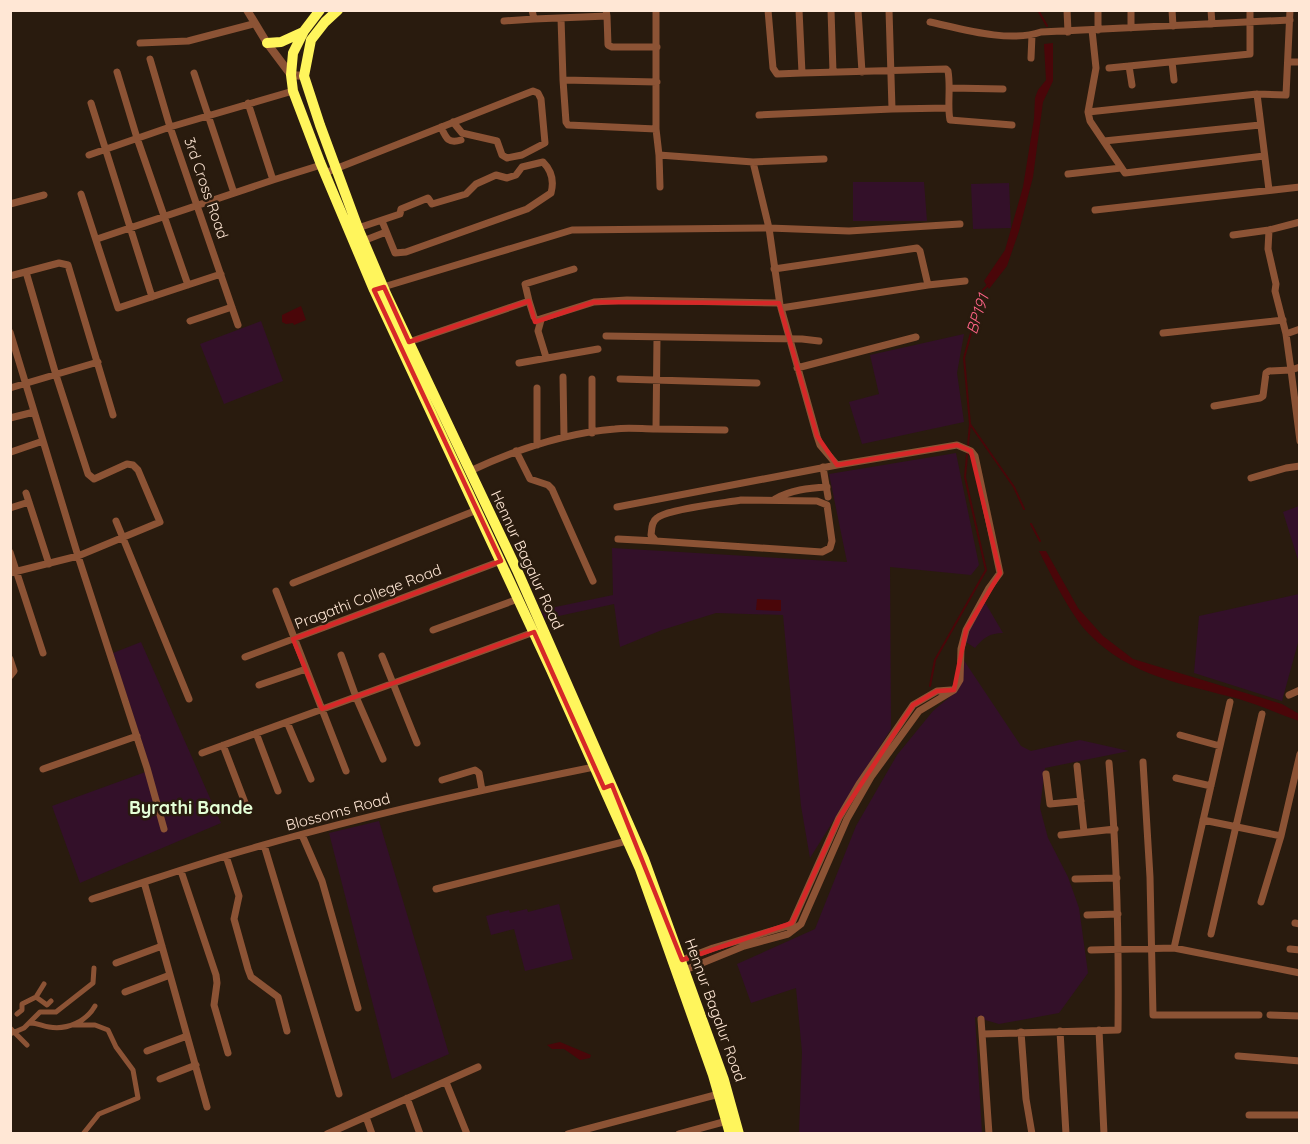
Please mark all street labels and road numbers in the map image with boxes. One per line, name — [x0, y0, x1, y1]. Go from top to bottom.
street label: 3rd Cross Road — [180, 135, 233, 241]
street label: Hennur Bagalur Road — [487, 487, 568, 632]
street label: Pragathi College Road — [292, 560, 444, 633]
street label: Blossoms Road — [284, 788, 392, 835]
street label: Hennur Bagalur Road — [681, 936, 750, 1084]

